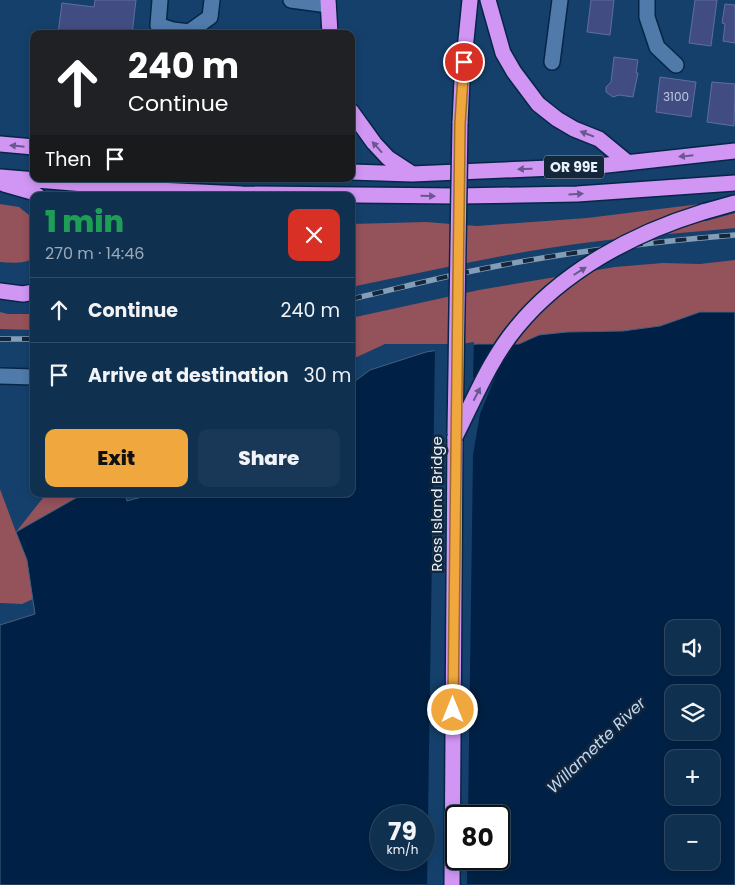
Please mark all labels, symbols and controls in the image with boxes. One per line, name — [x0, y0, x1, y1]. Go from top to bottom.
text: 240 m — [128, 41, 239, 90]
pin — [443, 41, 485, 83]
icon: arrive — [450, 48, 478, 76]
icon: ahead — [45, 50, 110, 115]
text: Continue — [128, 88, 228, 119]
house number: 3100 — [663, 88, 689, 105]
one-way arrow — [579, 130, 594, 138]
one-way arrow — [372, 140, 383, 153]
one-way arrow — [9, 141, 25, 149]
icon: arrive — [101, 145, 129, 173]
text: Then — [45, 146, 91, 173]
one-way arrow — [678, 152, 694, 160]
road number: OR 99E — [544, 156, 604, 178]
one-way arrow — [516, 166, 532, 174]
one-way arrow — [569, 190, 585, 198]
one-way arrow — [420, 192, 436, 200]
text: 1 min — [45, 200, 124, 243]
button: close — [288, 209, 340, 261]
text: 270 m · 14:46 — [45, 242, 145, 265]
one-way arrow — [573, 266, 586, 276]
icon: ahead — [45, 296, 73, 324]
text: Continue — [88, 297, 178, 324]
text: 240 m — [281, 297, 340, 324]
icon: arrive — [45, 361, 73, 389]
text: Arrive at destination — [88, 362, 289, 389]
text: 30 m — [304, 362, 351, 389]
one-way arrow — [473, 387, 481, 401]
button: Exit — [45, 429, 188, 487]
button: Share — [198, 429, 340, 487]
street label: Ross Island Bridge — [426, 436, 447, 572]
map controls — [665, 620, 720, 870]
button: sound — [665, 620, 720, 675]
position arrow — [426, 683, 478, 735]
button: layers — [665, 685, 720, 740]
water label: Willamette River — [542, 691, 652, 799]
button: + — [665, 750, 720, 805]
speed limit sign: 80 — [445, 805, 510, 870]
text: 79 — [388, 814, 417, 849]
button: − — [665, 815, 720, 870]
text: km/h — [387, 841, 418, 858]

